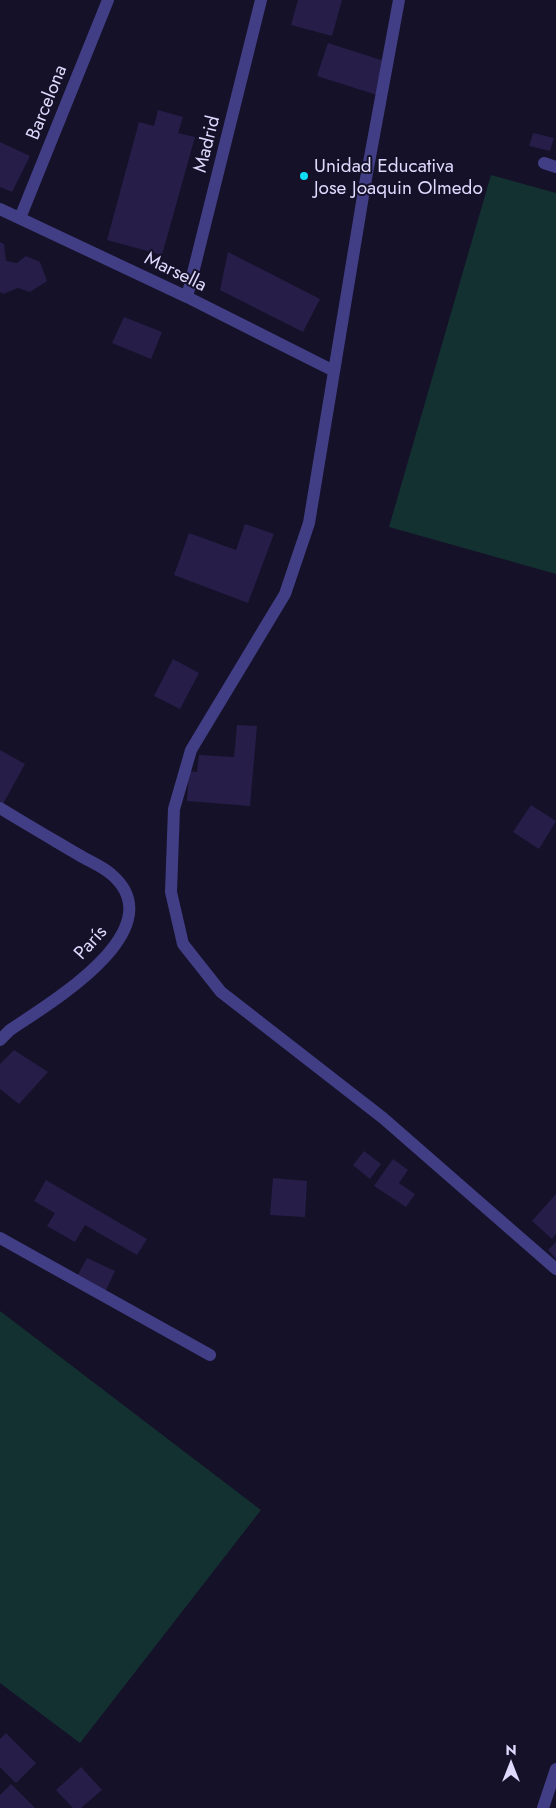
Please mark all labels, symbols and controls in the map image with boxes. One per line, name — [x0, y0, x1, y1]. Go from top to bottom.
street label: Barcelona — [19, 60, 73, 144]
street label: Madrid — [186, 113, 226, 175]
place label: Unidad Educativa Jose Joaquin Olmedo — [311, 152, 483, 201]
marker: Unidad Educativa Jose Joaquin Olmedo — [298, 170, 310, 182]
street label: Marsella — [140, 244, 212, 298]
street label: París — [67, 919, 113, 965]
north arrow — [486, 1738, 536, 1788]
text: N — [505, 1740, 517, 1760]

